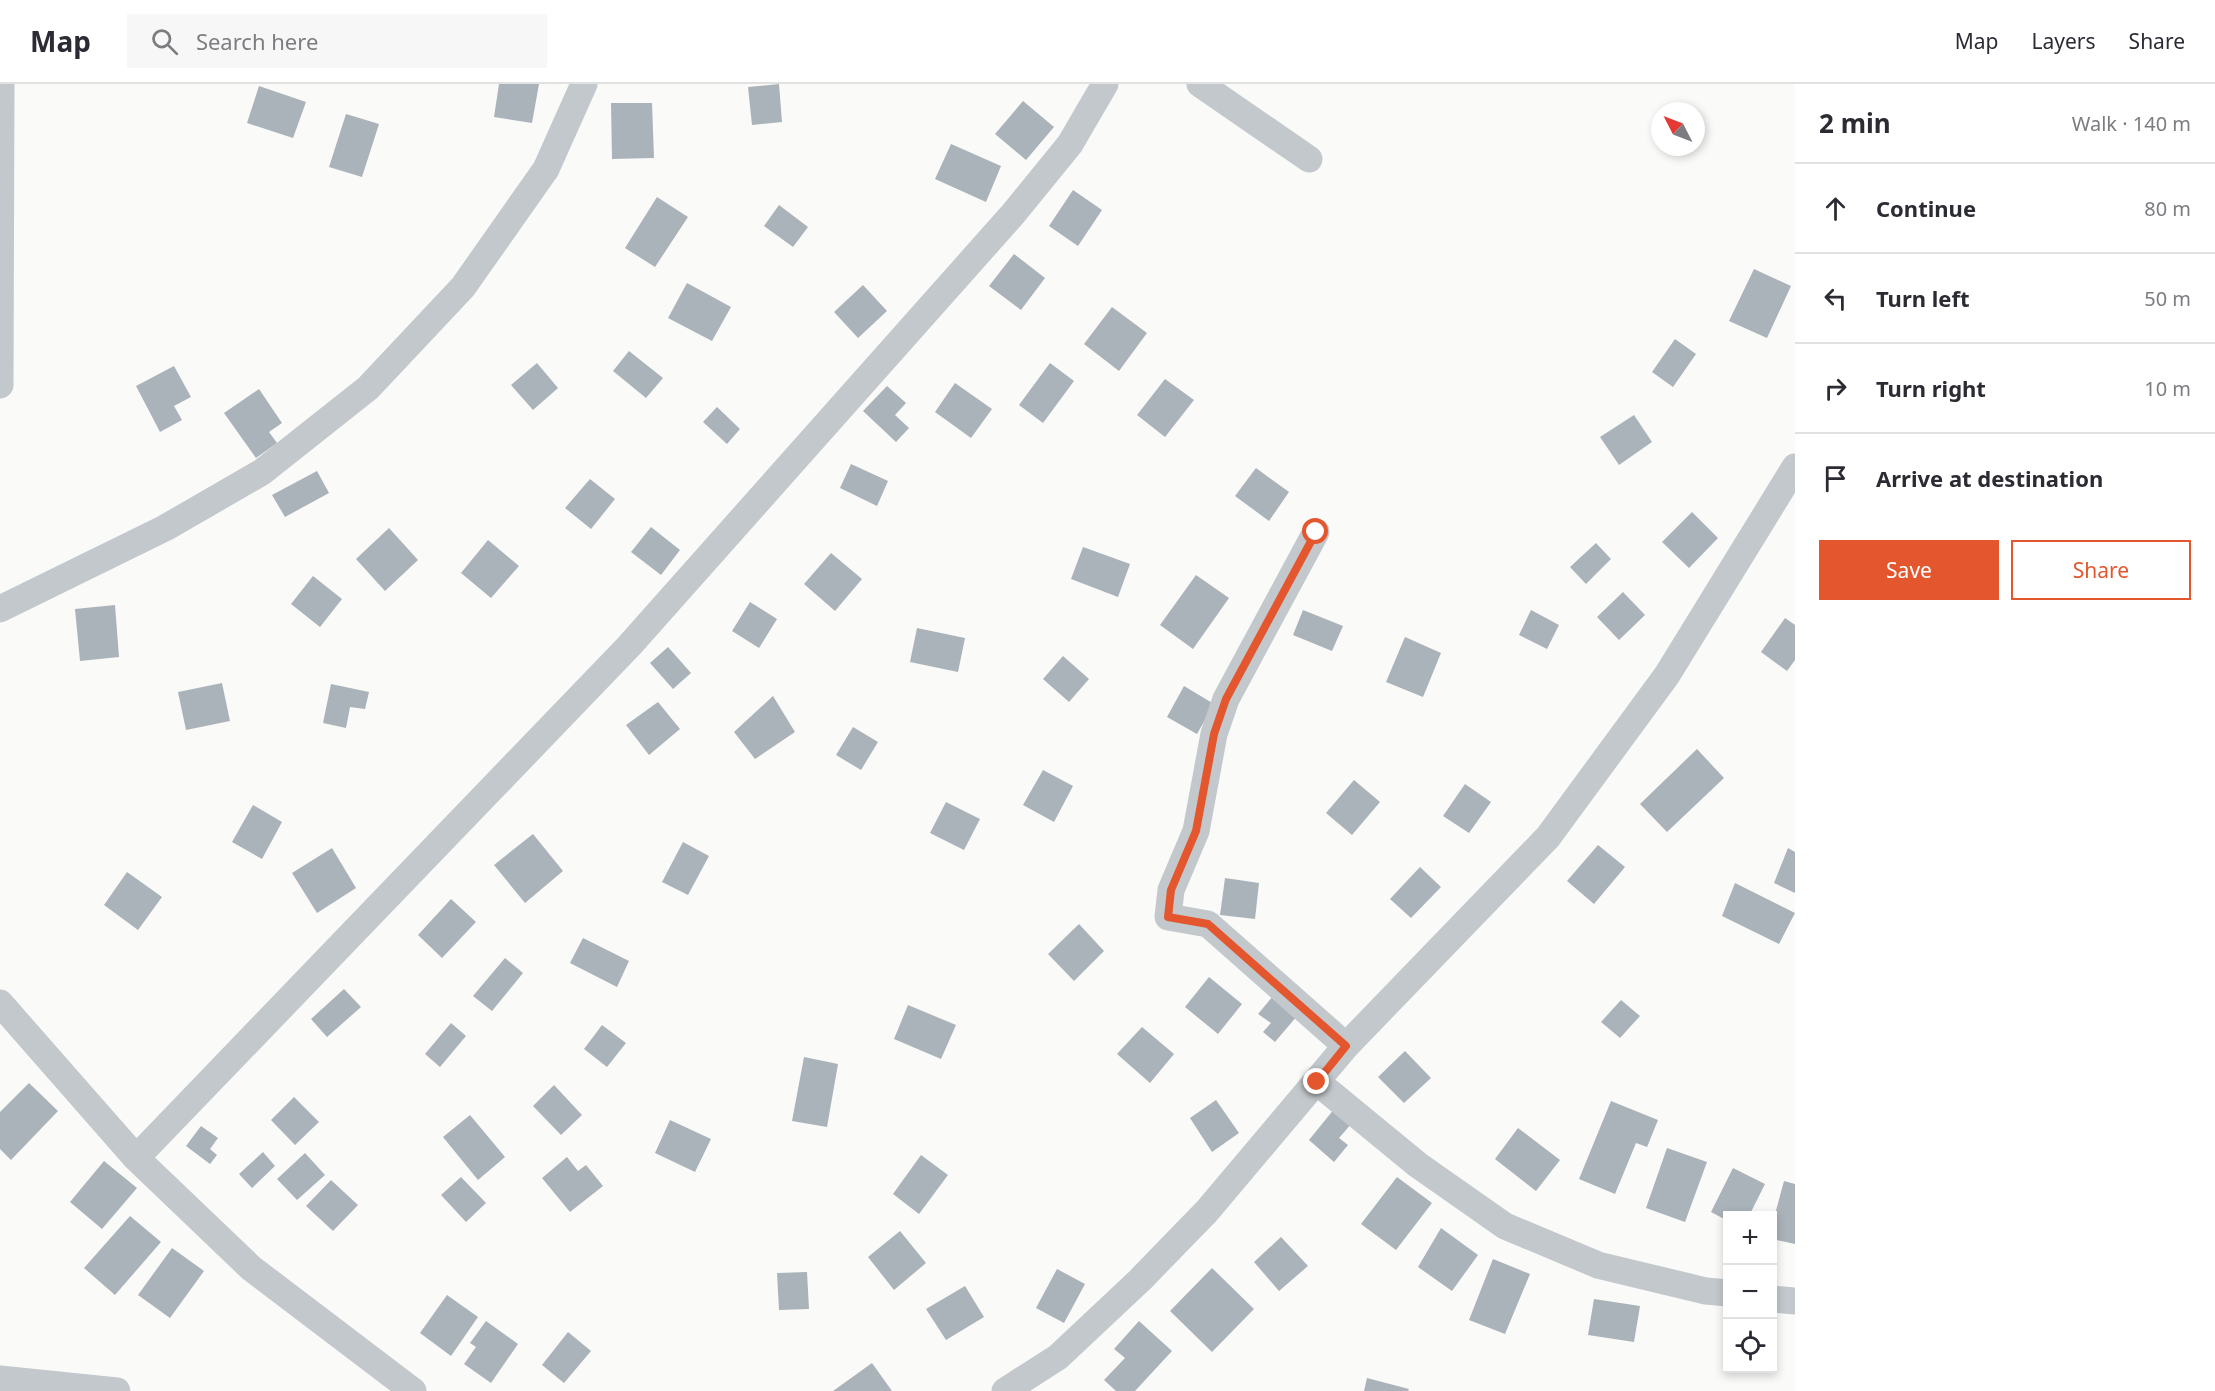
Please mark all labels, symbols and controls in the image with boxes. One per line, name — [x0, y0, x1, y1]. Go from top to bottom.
search box — [127, 14, 547, 68]
text: Map — [30, 22, 91, 60]
icon: search — [148, 25, 181, 58]
text: Search here — [196, 26, 318, 56]
text: Map — [1955, 27, 1999, 55]
text: Layers — [2032, 27, 2096, 55]
text: Share — [2129, 27, 2185, 55]
north arrow — [1651, 102, 1705, 156]
text: 2 min — [1819, 105, 1891, 141]
text: Walk · 140 m — [2072, 110, 2191, 137]
icon: ahead — [1819, 192, 1852, 225]
text: Continue — [1876, 193, 1976, 223]
text: 80 m — [2144, 195, 2191, 222]
icon: left — [1819, 282, 1852, 315]
text: Turn left — [1876, 283, 1970, 313]
text: 50 m — [2144, 285, 2191, 312]
icon: right — [1819, 372, 1852, 405]
text: Turn right — [1876, 373, 1986, 403]
text: 10 m — [2144, 375, 2191, 402]
icon: arrive — [1819, 462, 1852, 495]
text: Arrive at destination — [1876, 463, 2103, 493]
route start — [1302, 518, 1328, 544]
button: Save — [1819, 540, 1999, 600]
button: Share — [2011, 540, 2191, 600]
route end — [1303, 1068, 1329, 1094]
map controls — [1723, 1211, 1777, 1373]
button: + — [1723, 1211, 1777, 1265]
button: − — [1723, 1265, 1777, 1319]
button: locate — [1723, 1319, 1777, 1373]

